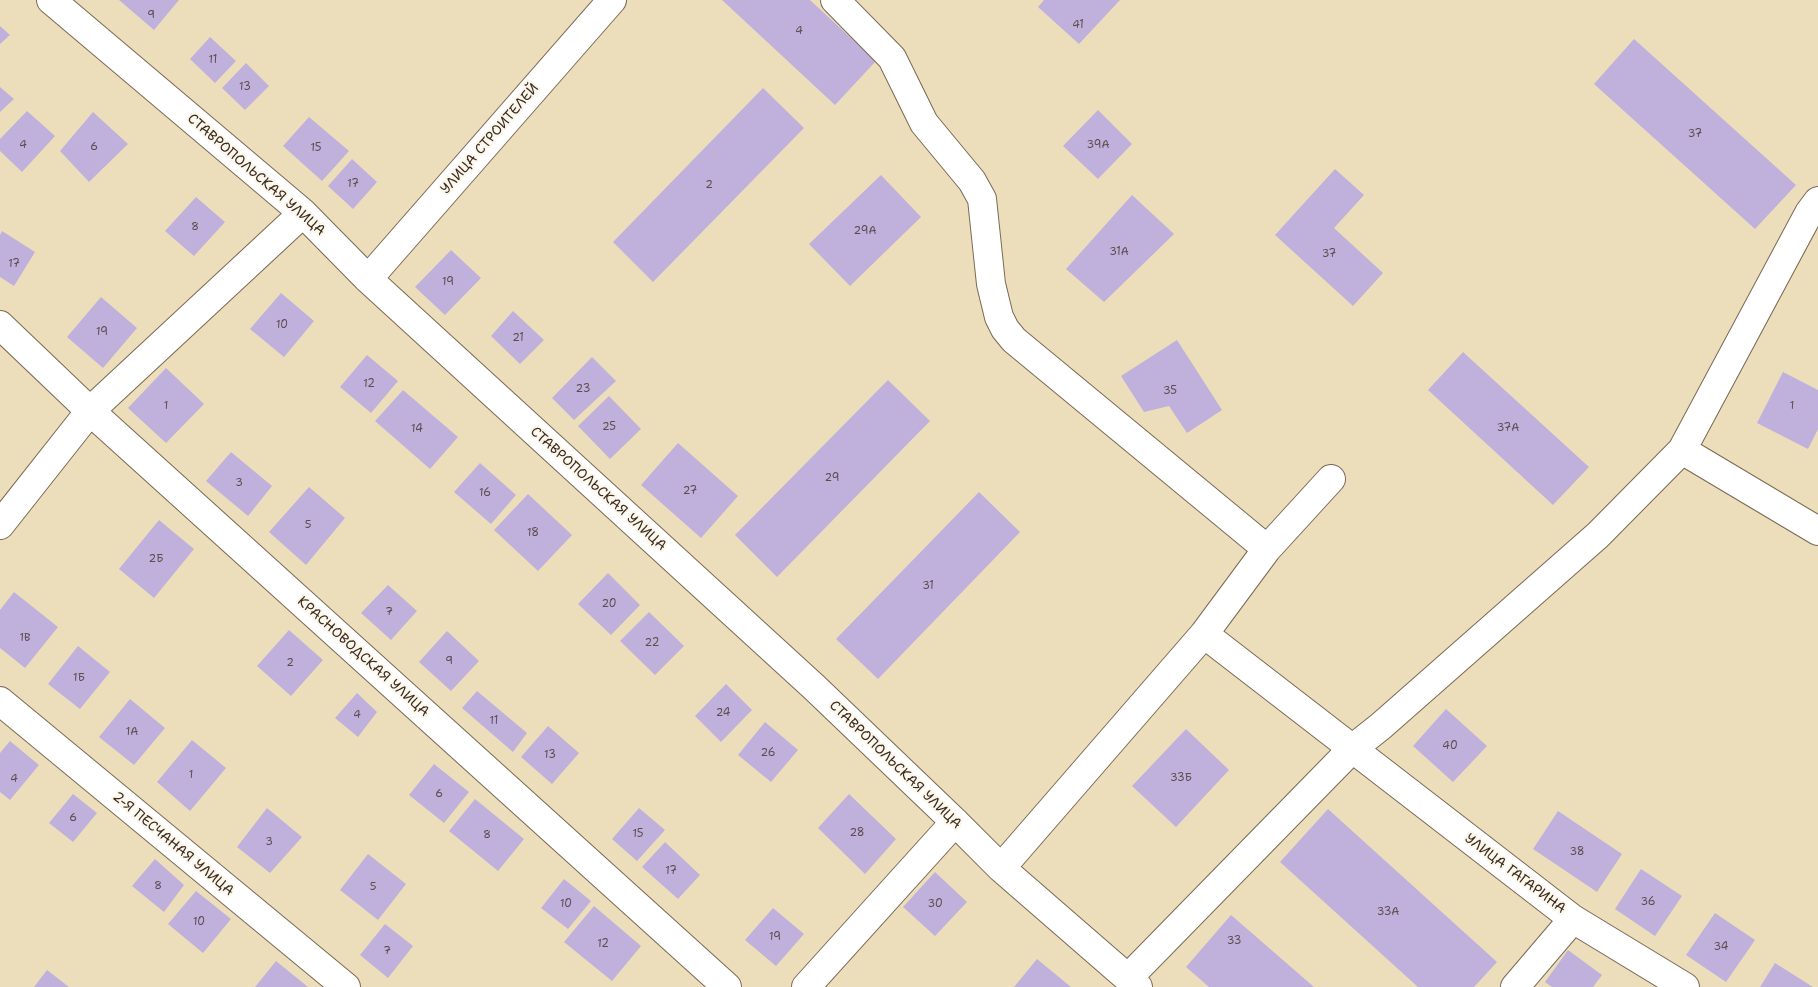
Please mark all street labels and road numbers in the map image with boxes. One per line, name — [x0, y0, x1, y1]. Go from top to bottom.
street label: УЛИЦА СТРОИТЕЛЕЙ — [437, 80, 543, 198]
street label: СТАВРОПОЛЬСКАЯ УЛИЦА — [184, 110, 328, 240]
street label: СТАВРОПОЛЬСКАЯ УЛИЦА — [526, 423, 670, 555]
street label: КРАСНОВОДСКАЯ УЛИЦА — [294, 593, 432, 721]
street label: СТАВРОПОЛЬСКАЯ УЛИЦА — [825, 697, 965, 833]
street label: 2-Я ПЕСЧАНАЯ УЛИЦА — [109, 788, 237, 900]
street label: УЛИЦА ГАГАРИНА — [1461, 830, 1569, 918]

